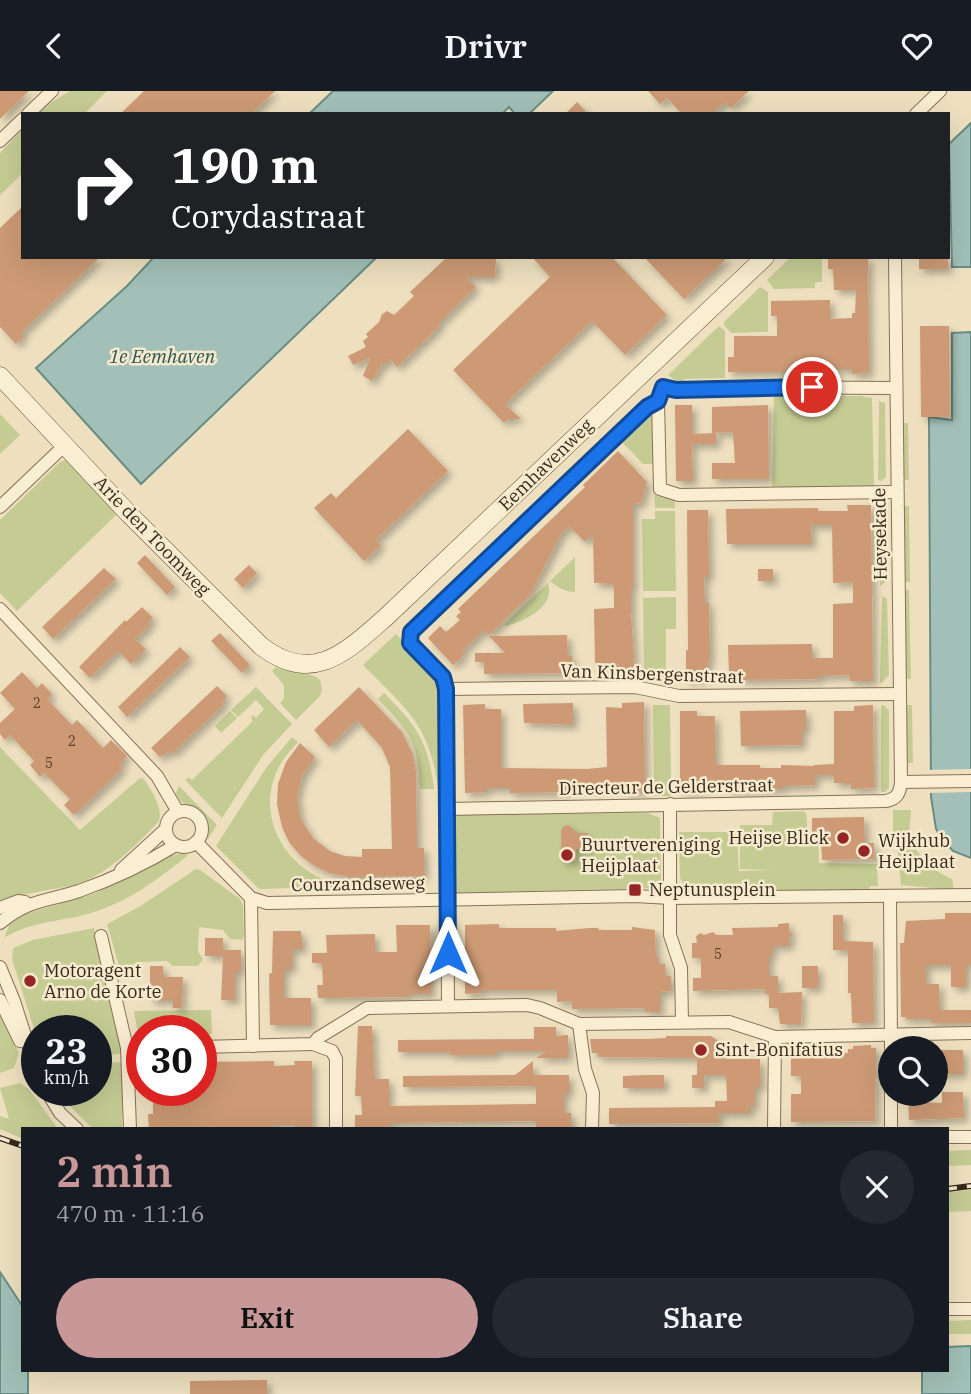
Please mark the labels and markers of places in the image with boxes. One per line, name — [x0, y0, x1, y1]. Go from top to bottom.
pin — [782, 357, 842, 417]
place label: Heijse Blick — [729, 826, 829, 849]
place label: Wijkhub Heijplaat — [878, 829, 955, 873]
marker: Heijse Blick — [835, 830, 851, 846]
place label: Buurtvereniging Heijplaat — [581, 833, 721, 877]
marker: Wijkhub Heijplaat — [856, 843, 872, 859]
marker: Buurtvereniging Heijplaat — [559, 847, 575, 863]
place label: Neptunusplein — [649, 878, 776, 901]
marker: Neptunusplein — [627, 882, 643, 898]
place label: Motoragent Arno de Korte — [44, 959, 162, 1003]
marker: Motoragent Arno de Korte — [22, 973, 38, 989]
place label: Sint-Bonifatius — [715, 1038, 843, 1061]
marker: Sint-Bonifatius — [693, 1042, 709, 1058]

